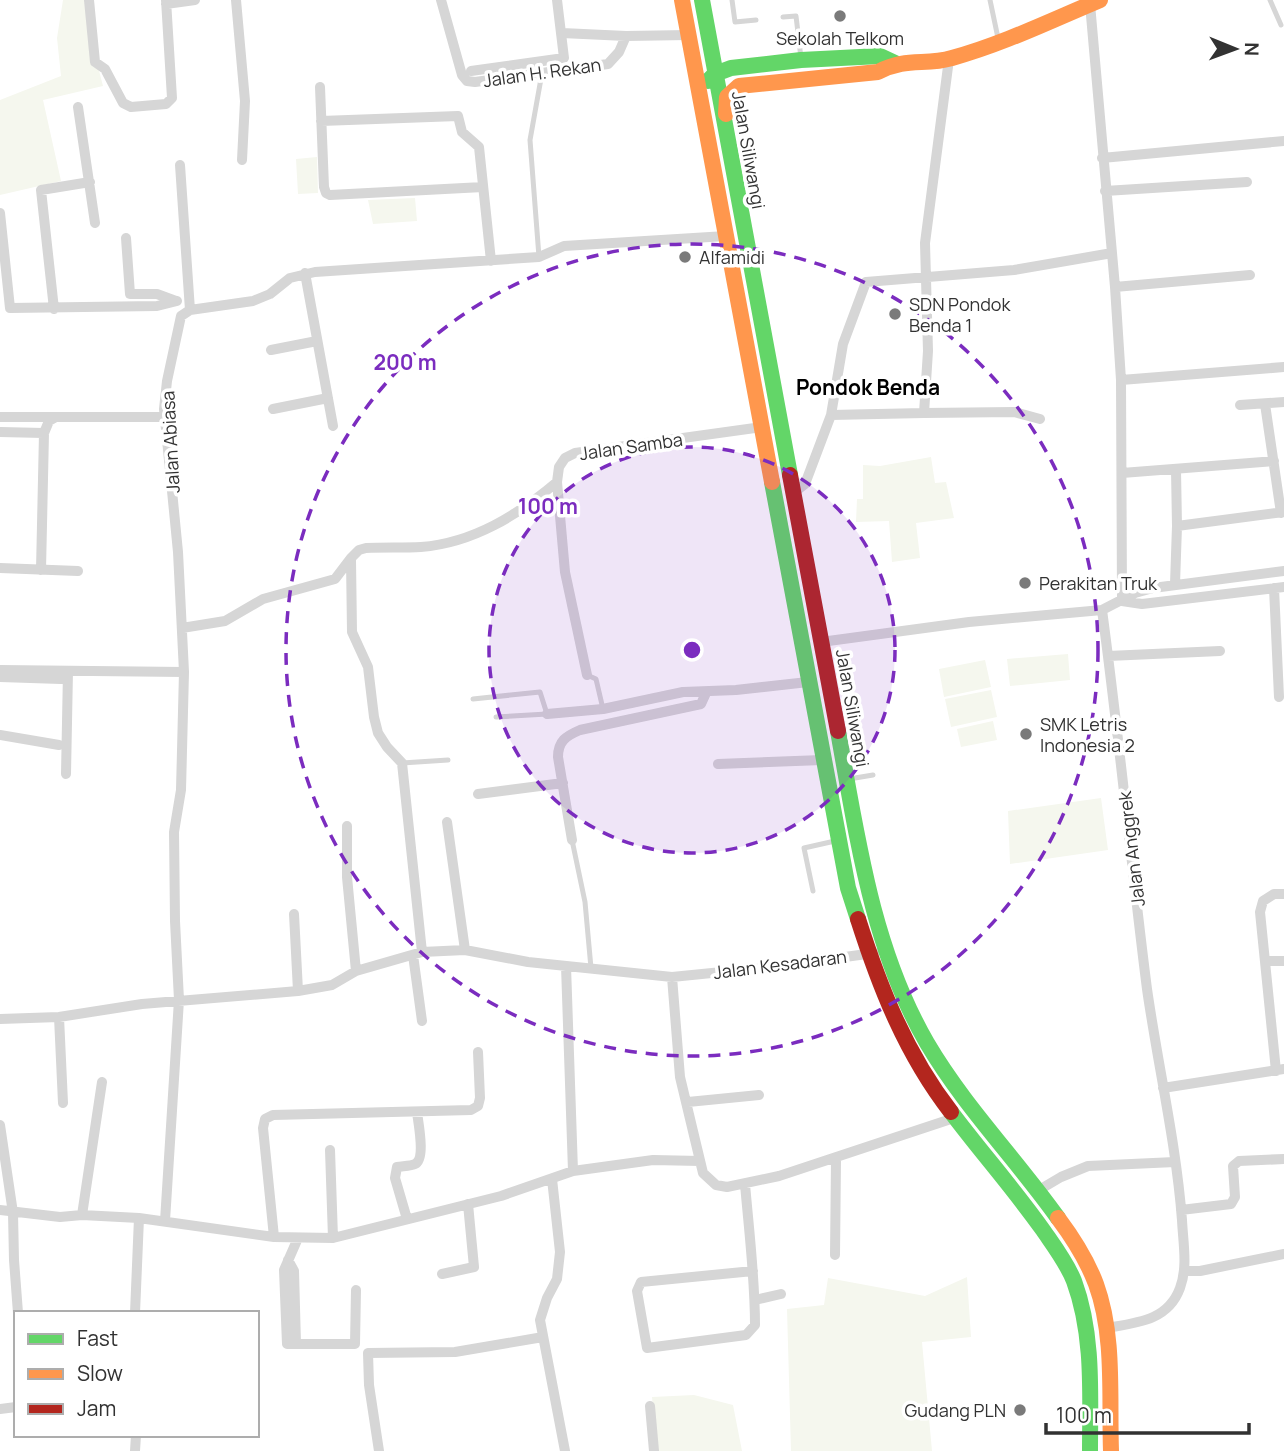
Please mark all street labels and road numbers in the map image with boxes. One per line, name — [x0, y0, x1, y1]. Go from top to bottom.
street label: Jalan H. Rekan — [482, 52, 602, 92]
street label: Jalan Siliwangi — [727, 89, 771, 211]
street label: Jalan Abiasa — [155, 390, 185, 494]
street label: Jalan Samba — [578, 427, 684, 465]
street label: Jalan Siliwangi — [831, 647, 875, 769]
street label: Jalan Anggrek — [1112, 789, 1150, 908]
street label: Jalan Kesadaran — [712, 944, 848, 984]

